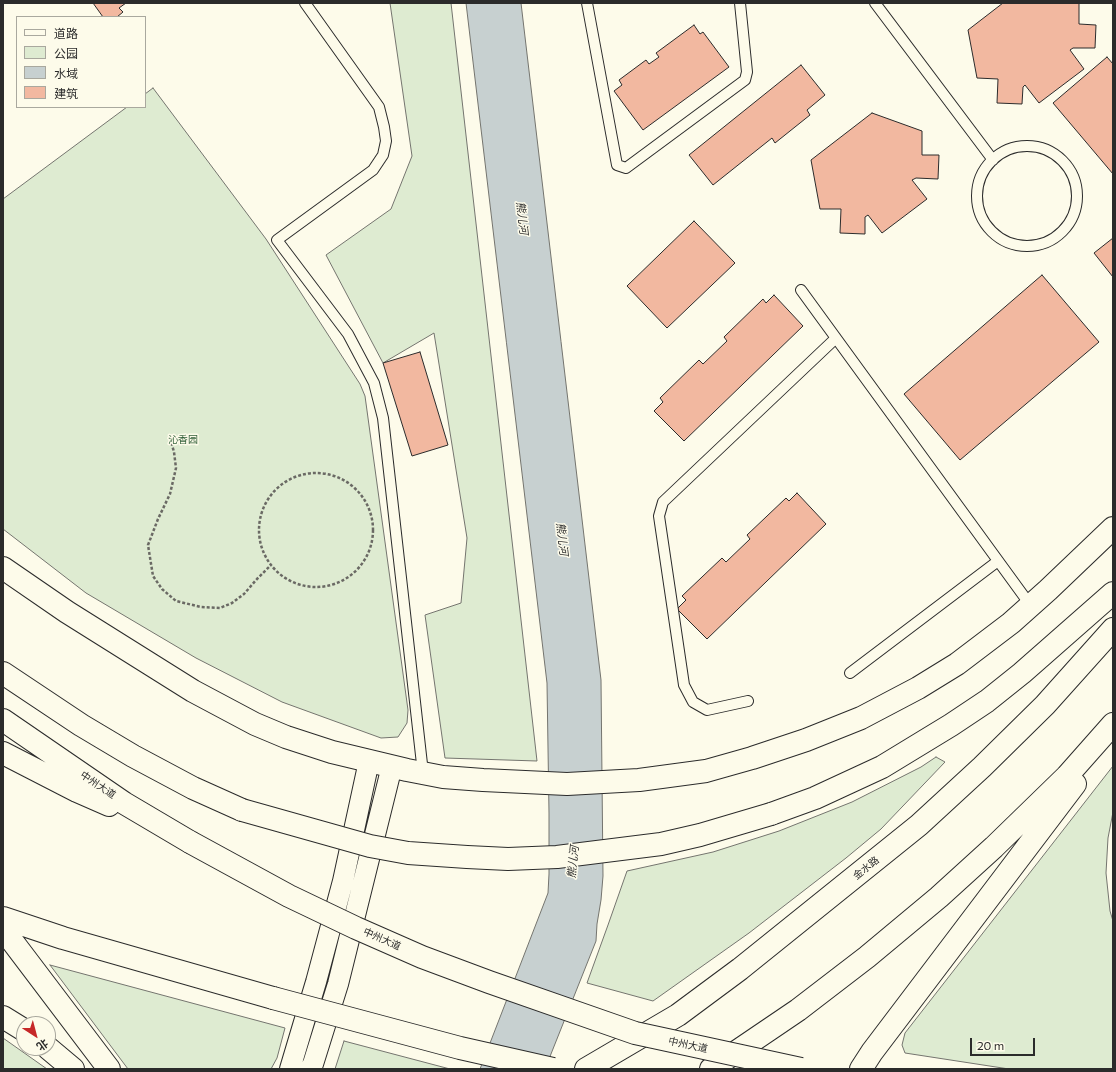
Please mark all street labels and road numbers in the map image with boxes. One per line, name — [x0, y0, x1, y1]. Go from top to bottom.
street label: 中州大道 — [78, 769, 118, 801]
street label: 金水路 — [851, 854, 881, 882]
street label: 中州大道 — [361, 925, 403, 953]
street label: 中州大道 — [667, 1035, 709, 1055]

